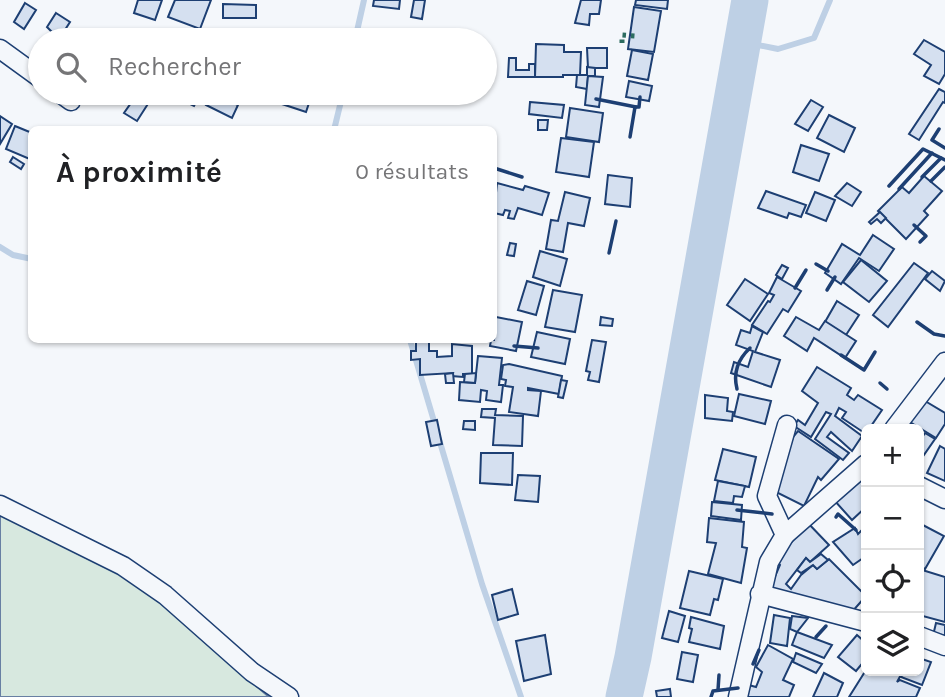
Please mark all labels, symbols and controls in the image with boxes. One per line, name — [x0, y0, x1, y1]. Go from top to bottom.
search box — [28, 28, 497, 105]
icon: search — [52, 48, 90, 86]
text: Rechercher — [108, 51, 241, 82]
text: À proximité — [56, 154, 222, 190]
text: 0 résultats — [355, 158, 469, 185]
map controls — [861, 424, 924, 676]
button: + — [861, 424, 924, 487]
button: − — [861, 487, 924, 550]
button: locate — [861, 550, 924, 613]
button: layers — [861, 613, 924, 676]

